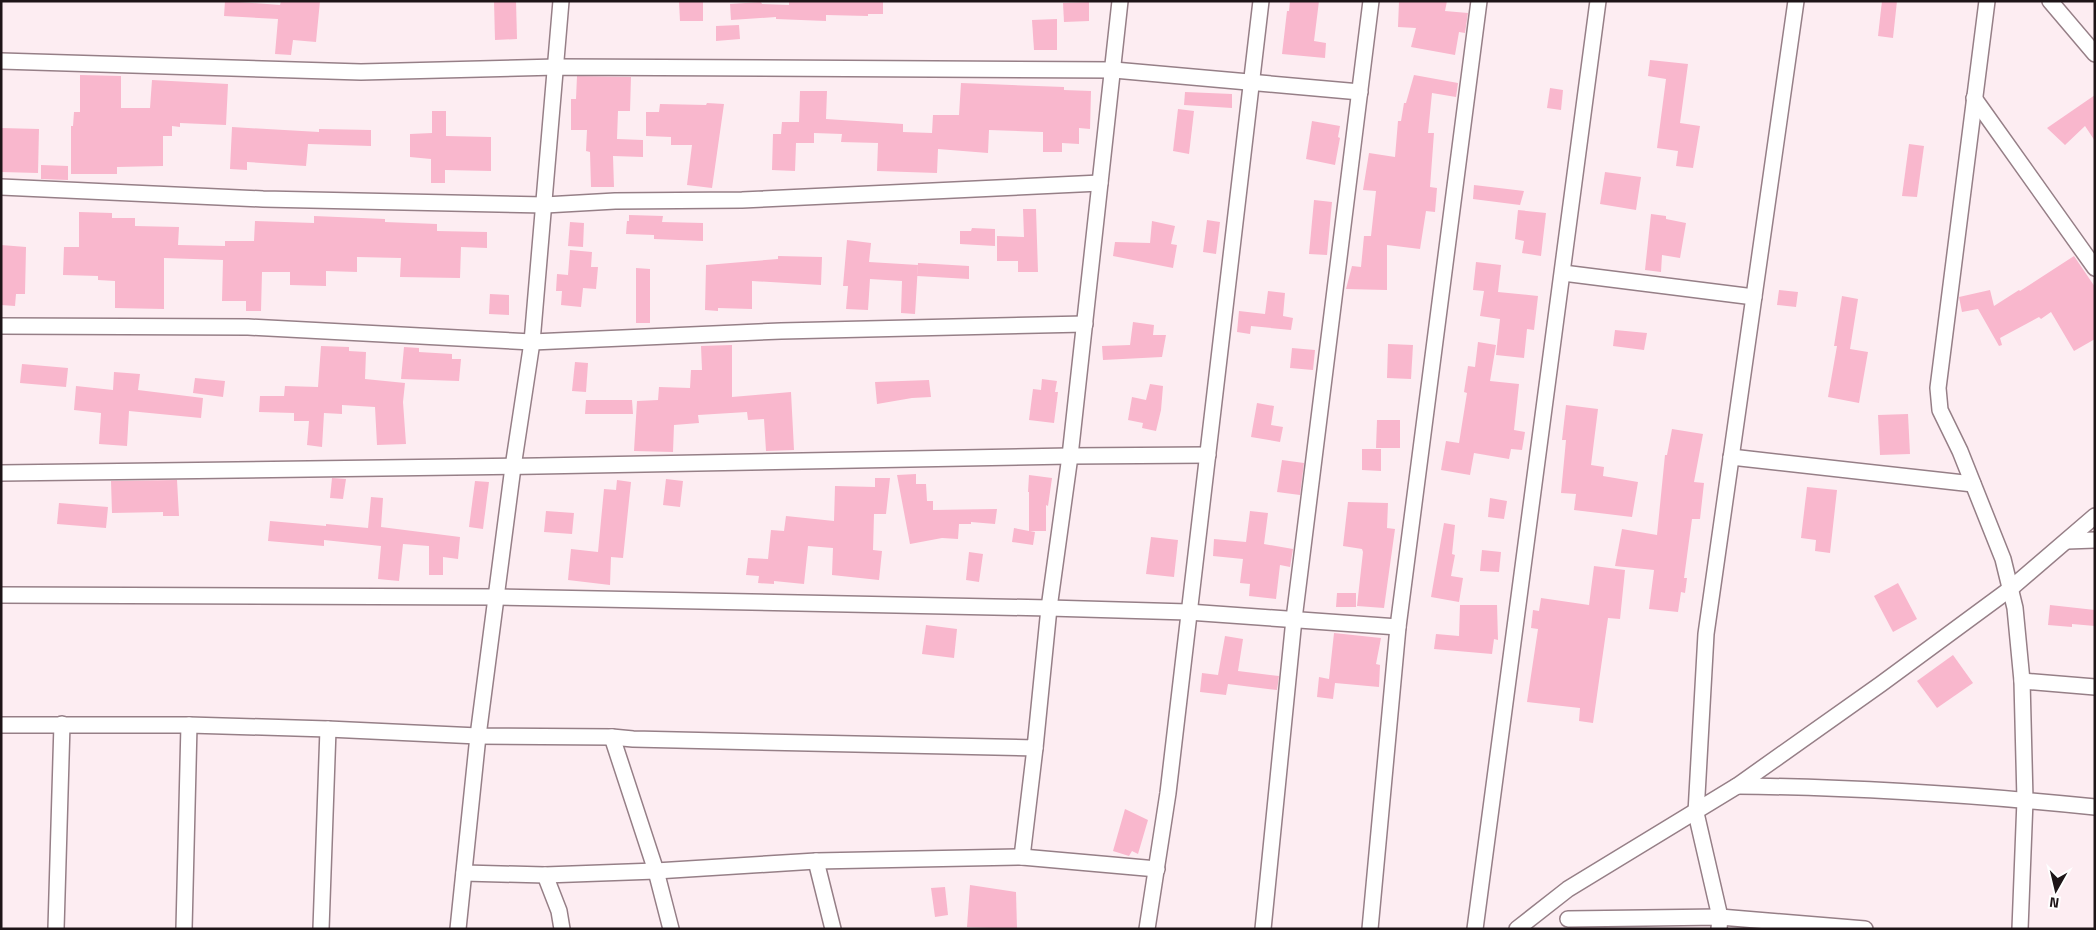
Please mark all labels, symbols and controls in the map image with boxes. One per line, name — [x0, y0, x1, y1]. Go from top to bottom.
north arrow — [2031, 865, 2081, 915]
text: N — [2048, 892, 2060, 914]

